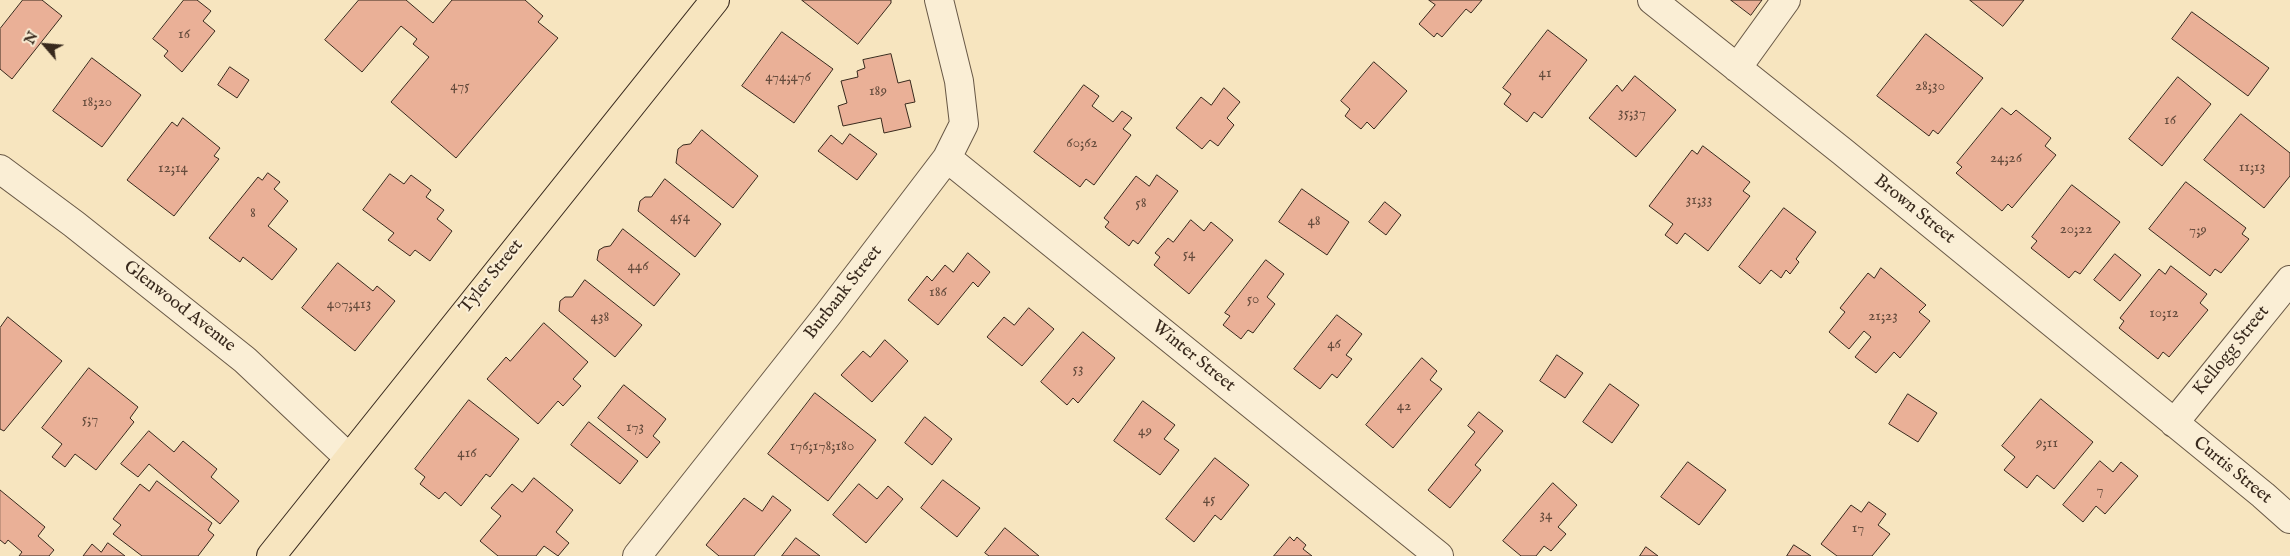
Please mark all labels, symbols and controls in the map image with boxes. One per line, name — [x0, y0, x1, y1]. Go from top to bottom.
north arrow — [20, 20, 70, 70]
house number: 16 — [178, 26, 190, 44]
text: N — [21, 29, 42, 48]
house number: 41 — [1539, 65, 1551, 83]
house number: 474;476 — [765, 69, 811, 87]
house number: 475 — [450, 78, 470, 96]
house number: 28;30 — [1915, 78, 1945, 96]
house number: 189 — [869, 83, 887, 101]
house number: 18;20 — [82, 94, 112, 112]
house number: 35;37 — [1618, 105, 1646, 123]
house number: 16 — [2164, 112, 2176, 130]
house number: 60;62 — [1066, 135, 1098, 153]
house number: 24;26 — [1990, 150, 2022, 168]
house number: 11;13 — [2239, 159, 2265, 177]
house number: 12;14 — [158, 160, 188, 178]
street label: Brown Street — [1869, 171, 1959, 249]
house number: 31;33 — [1686, 192, 1712, 210]
house number: 58 — [1135, 195, 1147, 213]
house number: 8 — [250, 205, 256, 223]
house number: 454 — [670, 209, 690, 227]
house number: 48 — [1307, 213, 1321, 231]
house number: 20;22 — [2060, 221, 2092, 239]
house number: 7;9 — [2189, 222, 2207, 240]
street label: Tyler Street — [456, 236, 528, 318]
street label: Burbank Street — [801, 242, 887, 344]
house number: 54 — [1183, 246, 1195, 264]
street label: Glenwood Avenue — [119, 256, 239, 358]
house number: 446 — [627, 258, 649, 276]
house number: 186 — [929, 284, 947, 302]
house number: 50 — [1247, 291, 1259, 309]
house number: 407;413 — [327, 296, 371, 314]
street label: Kellogg Street — [2189, 302, 2275, 400]
house number: 10;12 — [2149, 305, 2179, 323]
house number: 21;23 — [1868, 308, 1898, 326]
house number: 438 — [591, 309, 609, 327]
street label: Winter Street — [1147, 317, 1239, 397]
house number: 46 — [1327, 336, 1341, 354]
house number: 53 — [1072, 361, 1084, 379]
house number: 42 — [1397, 398, 1411, 416]
house number: 5;7 — [82, 411, 98, 429]
house number: 173 — [626, 419, 644, 437]
house number: 49 — [1138, 423, 1152, 441]
street label: Curtis Street — [2188, 433, 2276, 509]
house number: 9;11 — [2036, 435, 2058, 453]
house number: 176;178;180 — [790, 438, 854, 456]
house number: 416 — [457, 445, 477, 463]
house number: 7 — [2096, 482, 2104, 500]
house number: 45 — [1203, 491, 1215, 509]
house number: 34 — [1540, 507, 1552, 525]
house number: 17 — [1852, 520, 1864, 538]

